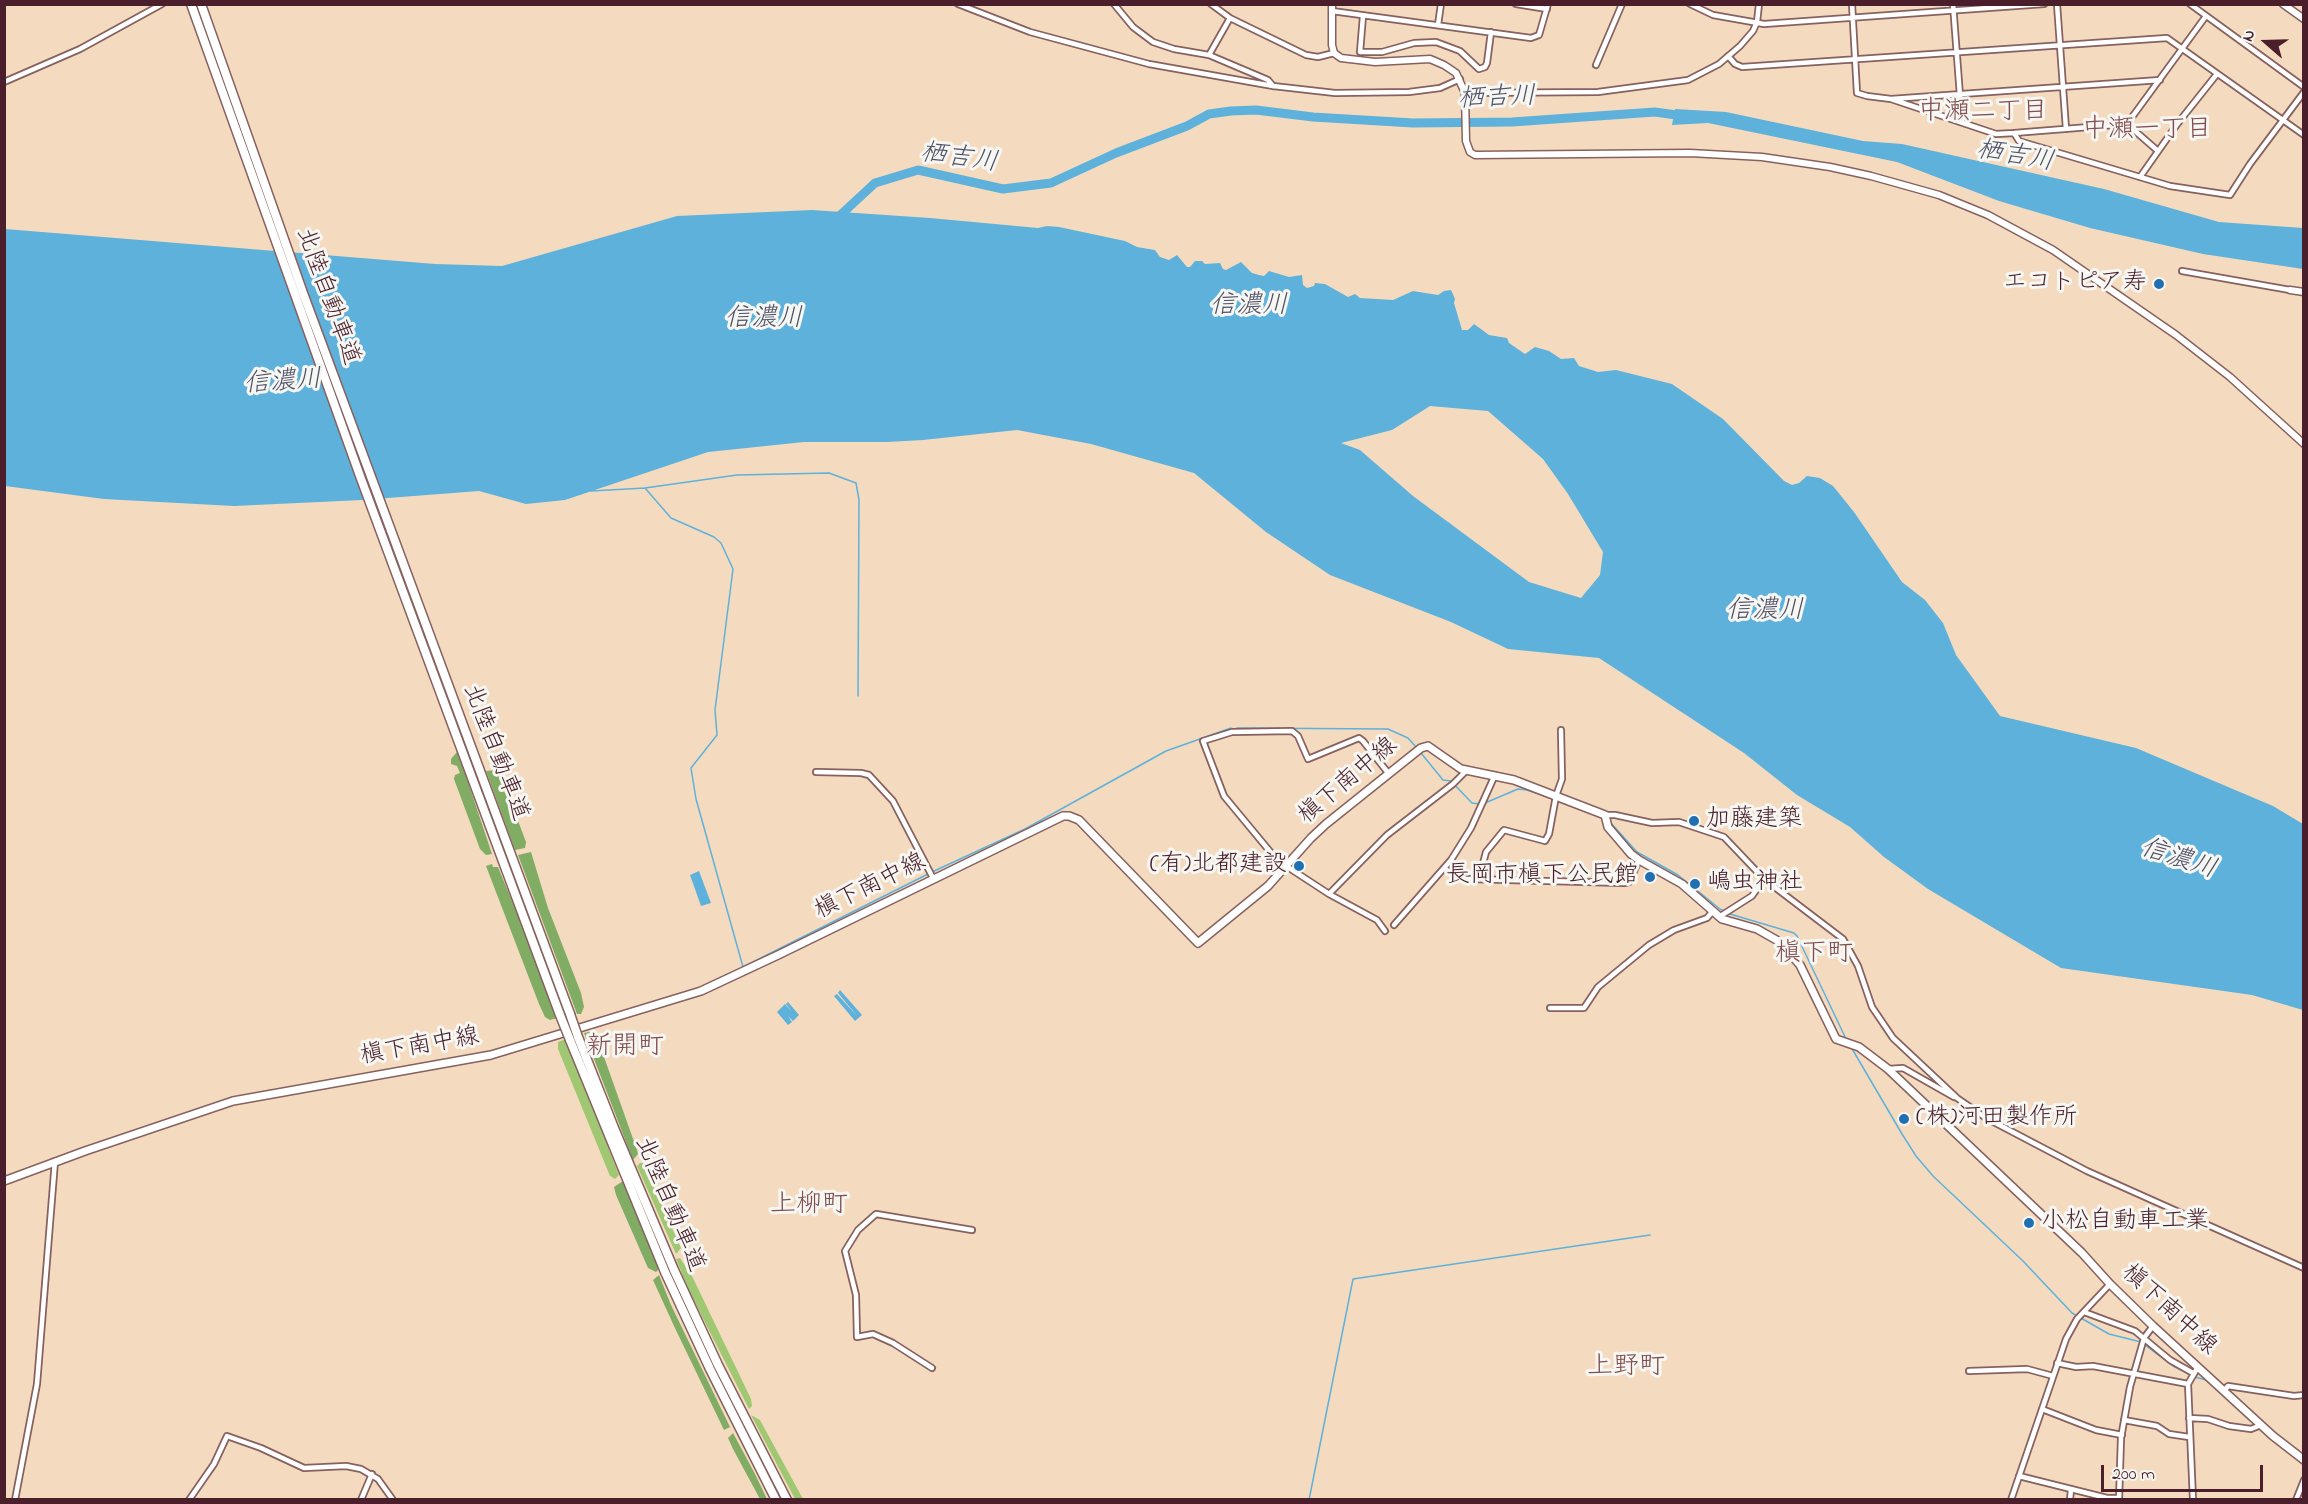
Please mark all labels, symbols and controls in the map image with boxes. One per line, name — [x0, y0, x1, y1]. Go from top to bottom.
north arrow — [2236, 12, 2296, 72]
text: N — [2236, 27, 2262, 45]
water label: 栖吉川 — [1457, 83, 1537, 117]
district label: 中瀬二丁目 — [1918, 98, 2048, 130]
district label: 中瀬一丁目 — [2082, 116, 2212, 148]
water label: 栖吉川 — [1974, 136, 2056, 180]
water label: 栖吉川 — [918, 139, 1000, 181]
street label: 北陸自動車道 — [288, 224, 364, 370]
place label: エコトピア寿 — [2003, 270, 2147, 298]
marker: エコトピア寿 — [2152, 277, 2166, 291]
water label: 信濃川 — [1210, 292, 1288, 324]
water label: 信濃川 — [725, 305, 803, 337]
water label: 信濃川 — [243, 366, 323, 402]
water label: 信濃川 — [1726, 597, 1804, 629]
street label: 北陸自動車道 — [455, 681, 533, 825]
street label: 槇下南中線 — [1294, 732, 1404, 832]
place label: 加藤建築 — [1706, 807, 1802, 835]
marker: 加藤建築 — [1687, 814, 1701, 828]
water label: 信濃川 — [2136, 834, 2220, 888]
street label: 槇下南中線 — [811, 849, 931, 927]
place label: (有)北都建設 — [1150, 852, 1287, 880]
marker: (有)北都建設 — [1292, 859, 1306, 873]
place label: 長岡市槇下公民館 — [1446, 863, 1638, 891]
marker: 長岡市槇下公民館 — [1643, 870, 1657, 884]
place label: 嶋虫神社 — [1707, 870, 1803, 898]
marker: 嶋虫神社 — [1688, 877, 1702, 891]
district label: 槇下町 — [1775, 940, 1853, 972]
street label: 槇下南中線 — [358, 1023, 482, 1073]
district label: 新開町 — [586, 1033, 664, 1065]
place label: (株)河田製作所 — [1916, 1105, 2077, 1133]
marker: (株)河田製作所 — [1897, 1112, 1911, 1126]
street label: 北陸自動車道 — [627, 1133, 709, 1277]
district label: 上柳町 — [770, 1191, 848, 1223]
place label: 小松自動車工業 — [2041, 1209, 2209, 1237]
marker: 小松自動車工業 — [2022, 1216, 2036, 1230]
street label: 槇下南中線 — [2114, 1260, 2222, 1362]
district label: 上野町 — [1587, 1353, 1665, 1385]
scale bar — [2104, 1453, 2266, 1491]
text: 200 m — [2112, 1462, 2155, 1488]

